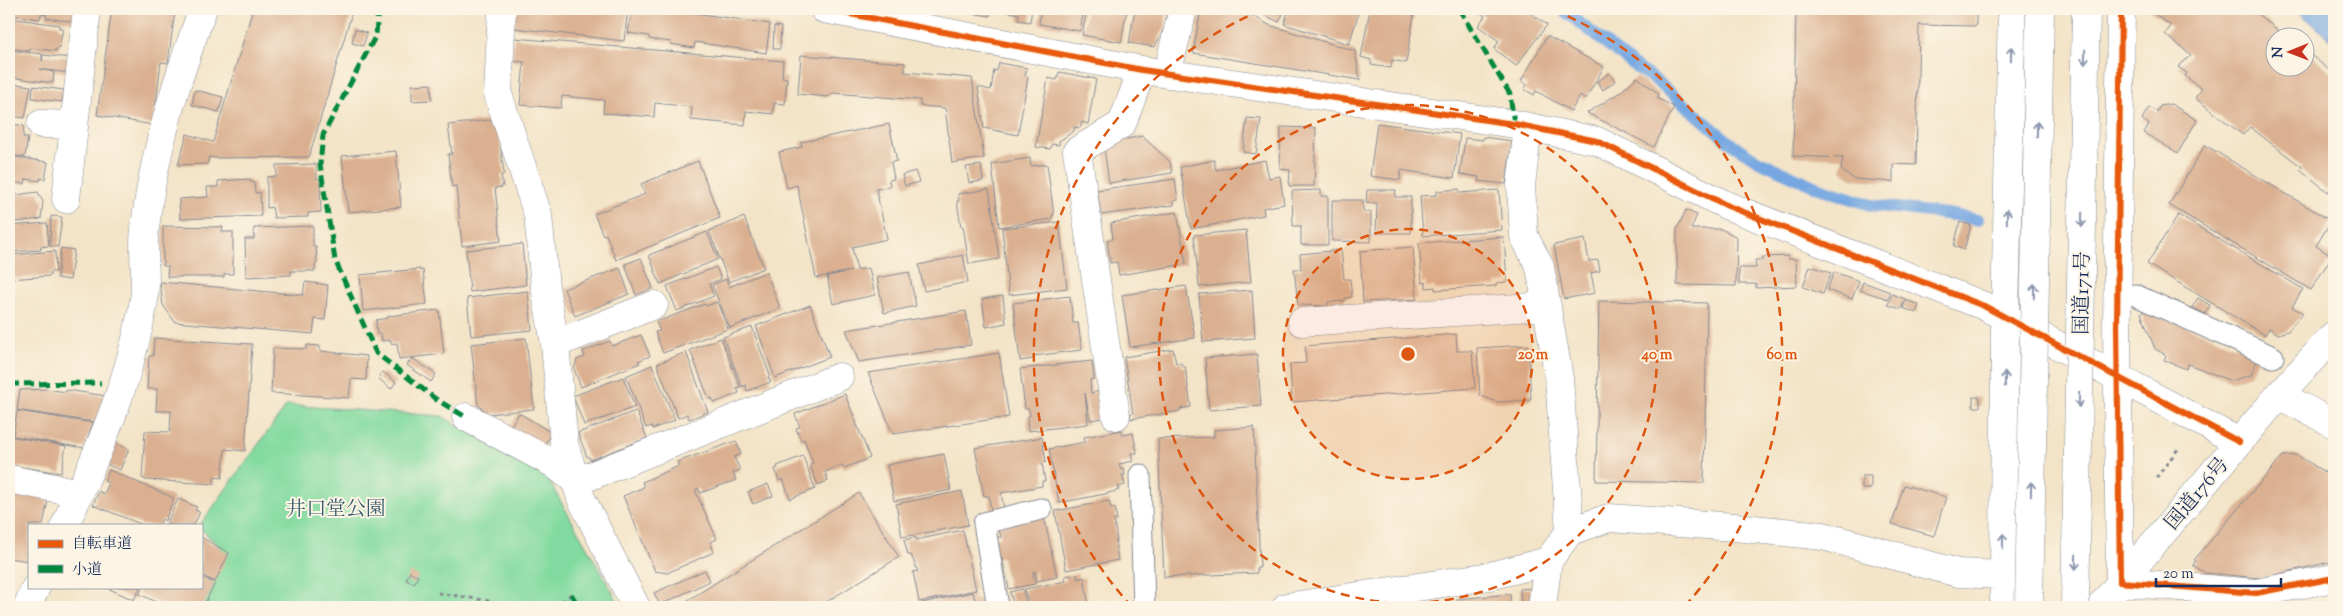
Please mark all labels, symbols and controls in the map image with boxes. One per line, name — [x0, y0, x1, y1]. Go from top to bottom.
north arrow — [2266, 28, 2316, 78]
one-way arrow — [2006, 46, 2015, 62]
text: N — [2269, 46, 2289, 58]
one-way arrow — [2081, 49, 2090, 65]
one-way arrow — [2033, 121, 2042, 137]
one-way arrow — [2002, 208, 2012, 224]
one-way arrow — [2078, 212, 2087, 228]
street label: 国道171号 — [2068, 251, 2099, 335]
one-way arrow — [2030, 283, 2039, 299]
centre of rings — [1399, 345, 1417, 363]
text: 20 m — [1518, 345, 1549, 366]
text: 40 m — [1641, 345, 1673, 366]
text: 60 m — [1767, 345, 1798, 366]
one-way arrow — [2000, 371, 2010, 387]
one-way arrow — [2074, 392, 2084, 408]
street label: 国道176号 — [2159, 452, 2237, 537]
one-way arrow — [2026, 481, 2036, 497]
park label: 井口堂公園 — [286, 496, 386, 525]
legend — [28, 524, 202, 588]
one-way arrow — [1998, 533, 2008, 550]
text: 自転車道 — [72, 534, 132, 555]
one-way arrow — [2071, 554, 2081, 570]
scale bar — [2156, 556, 2280, 588]
text: 小道 — [72, 560, 102, 581]
text: 20 m — [2163, 564, 2194, 585]

